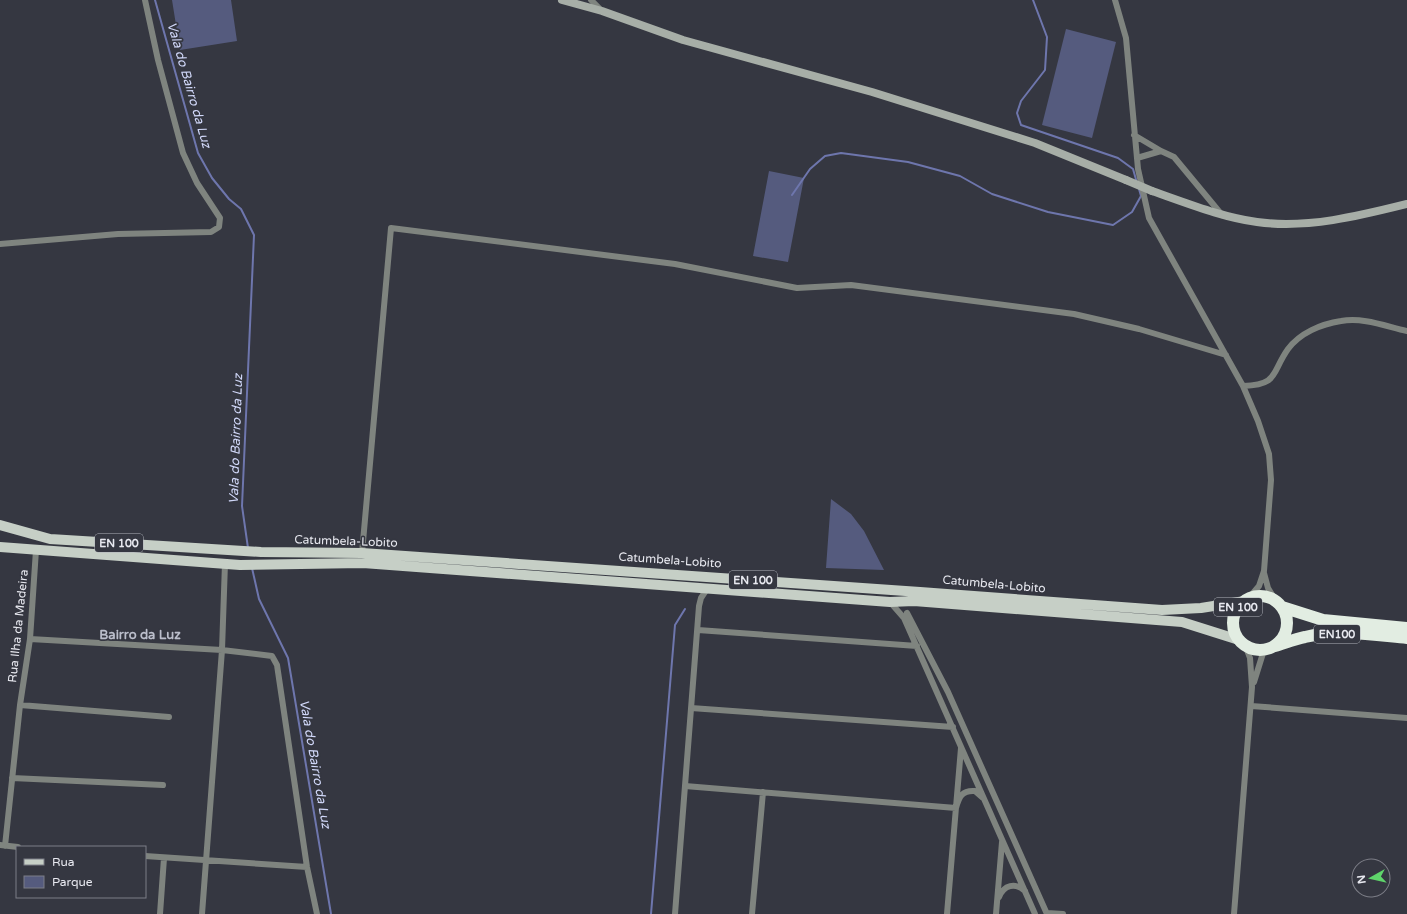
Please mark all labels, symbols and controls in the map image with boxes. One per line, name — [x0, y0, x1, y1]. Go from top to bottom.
water label: Vala do Bairro da Luz — [163, 20, 215, 151]
water label: Vala do Bairro da Luz — [226, 372, 246, 504]
street label: Catumbela-Lobito — [294, 532, 398, 550]
road number: EN 100 — [95, 534, 143, 552]
street label: Catumbela-Lobito — [618, 549, 722, 571]
street label: Rua Ilha da Madeira — [5, 569, 31, 683]
road number: EN 100 — [729, 571, 777, 589]
street label: Catumbela-Lobito — [942, 573, 1046, 595]
road number: EN 100 — [1214, 598, 1262, 616]
road number: EN100 — [1314, 625, 1360, 643]
district label: Bairro da Luz — [99, 627, 181, 643]
water label: Vala do Bairro da Luz — [296, 698, 334, 831]
legend — [16, 846, 146, 898]
text: Rua — [52, 855, 75, 869]
north arrow — [1351, 858, 1391, 898]
text: N — [1355, 874, 1369, 885]
text: Parque — [52, 875, 93, 889]

